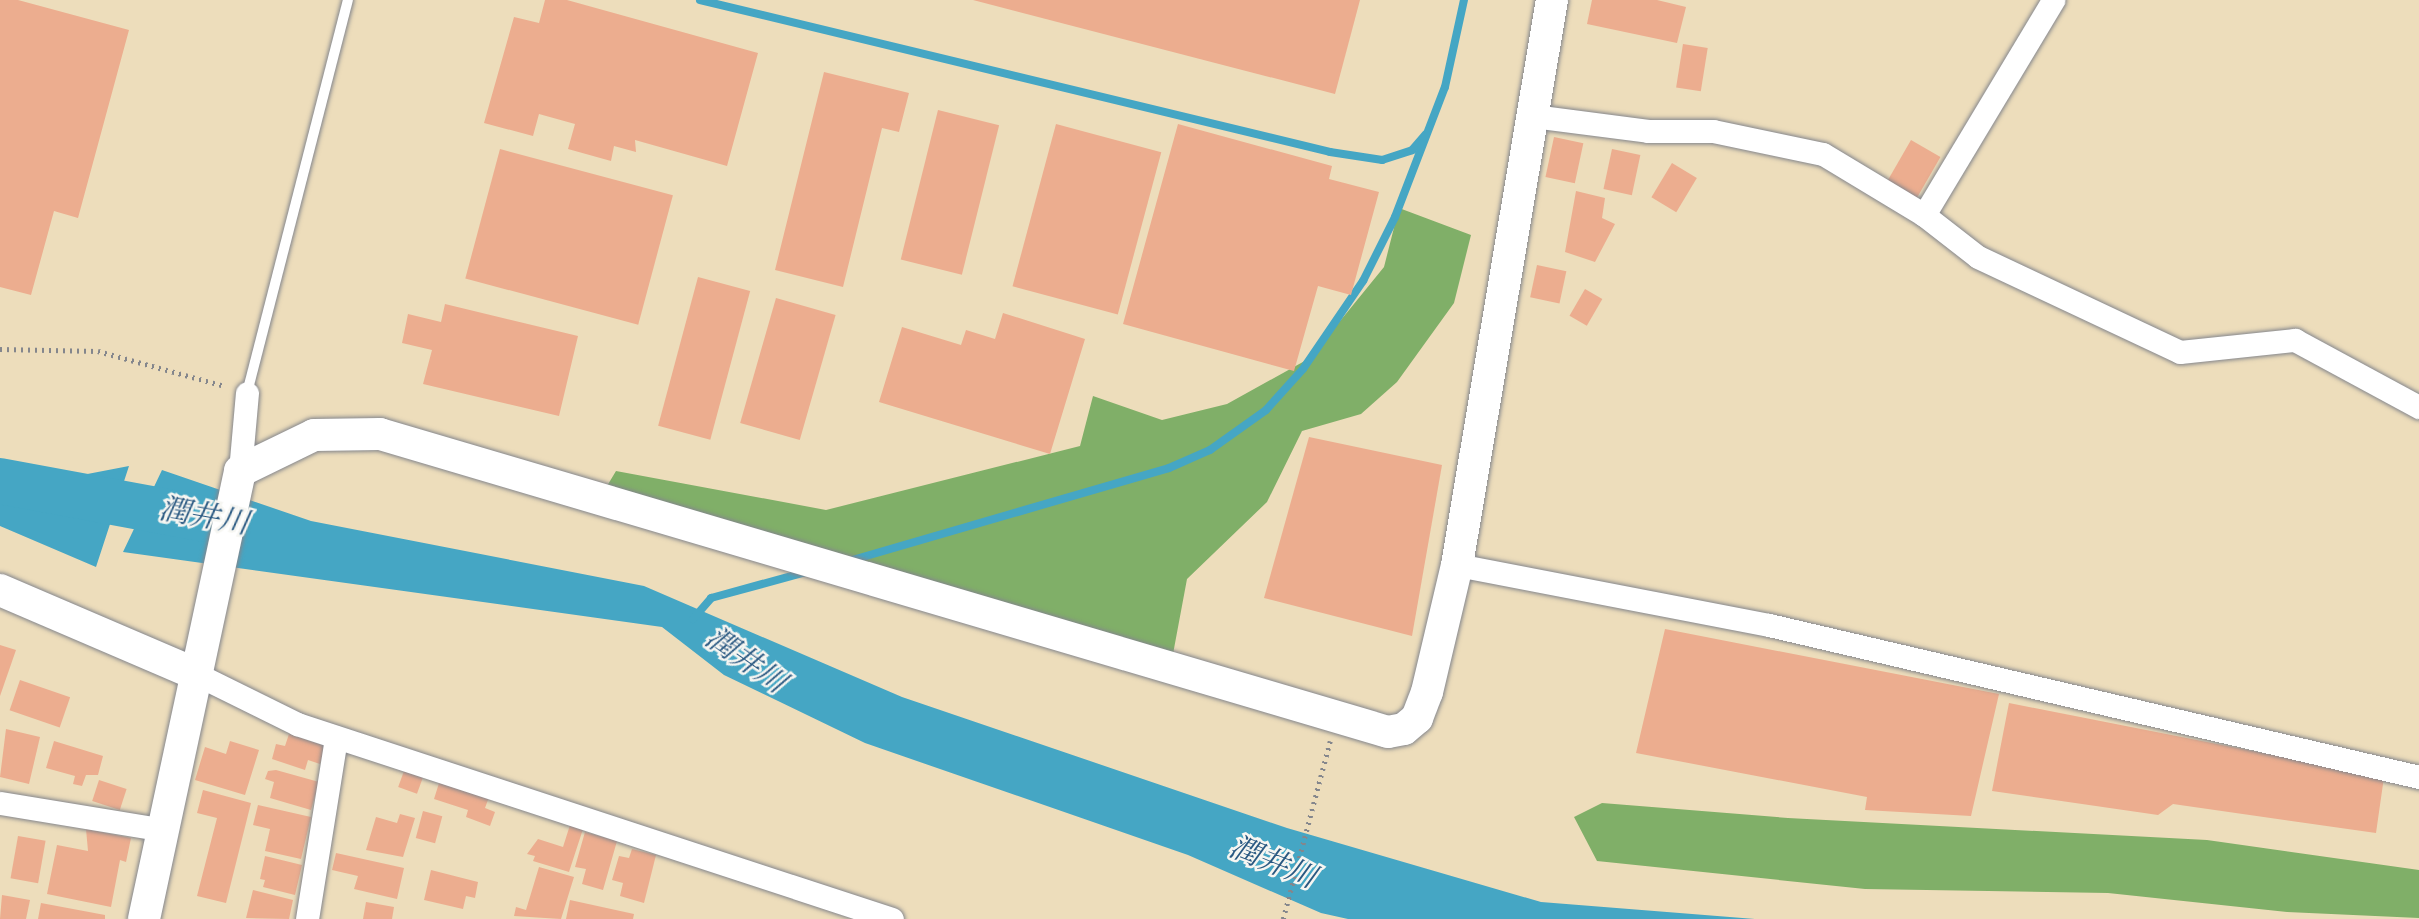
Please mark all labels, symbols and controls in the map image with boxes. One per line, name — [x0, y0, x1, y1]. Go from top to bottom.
water label: 潤井川 — [157, 490, 251, 542]
water label: 潤井川 — [699, 619, 793, 701]
water label: 潤井川 — [1225, 828, 1321, 896]

